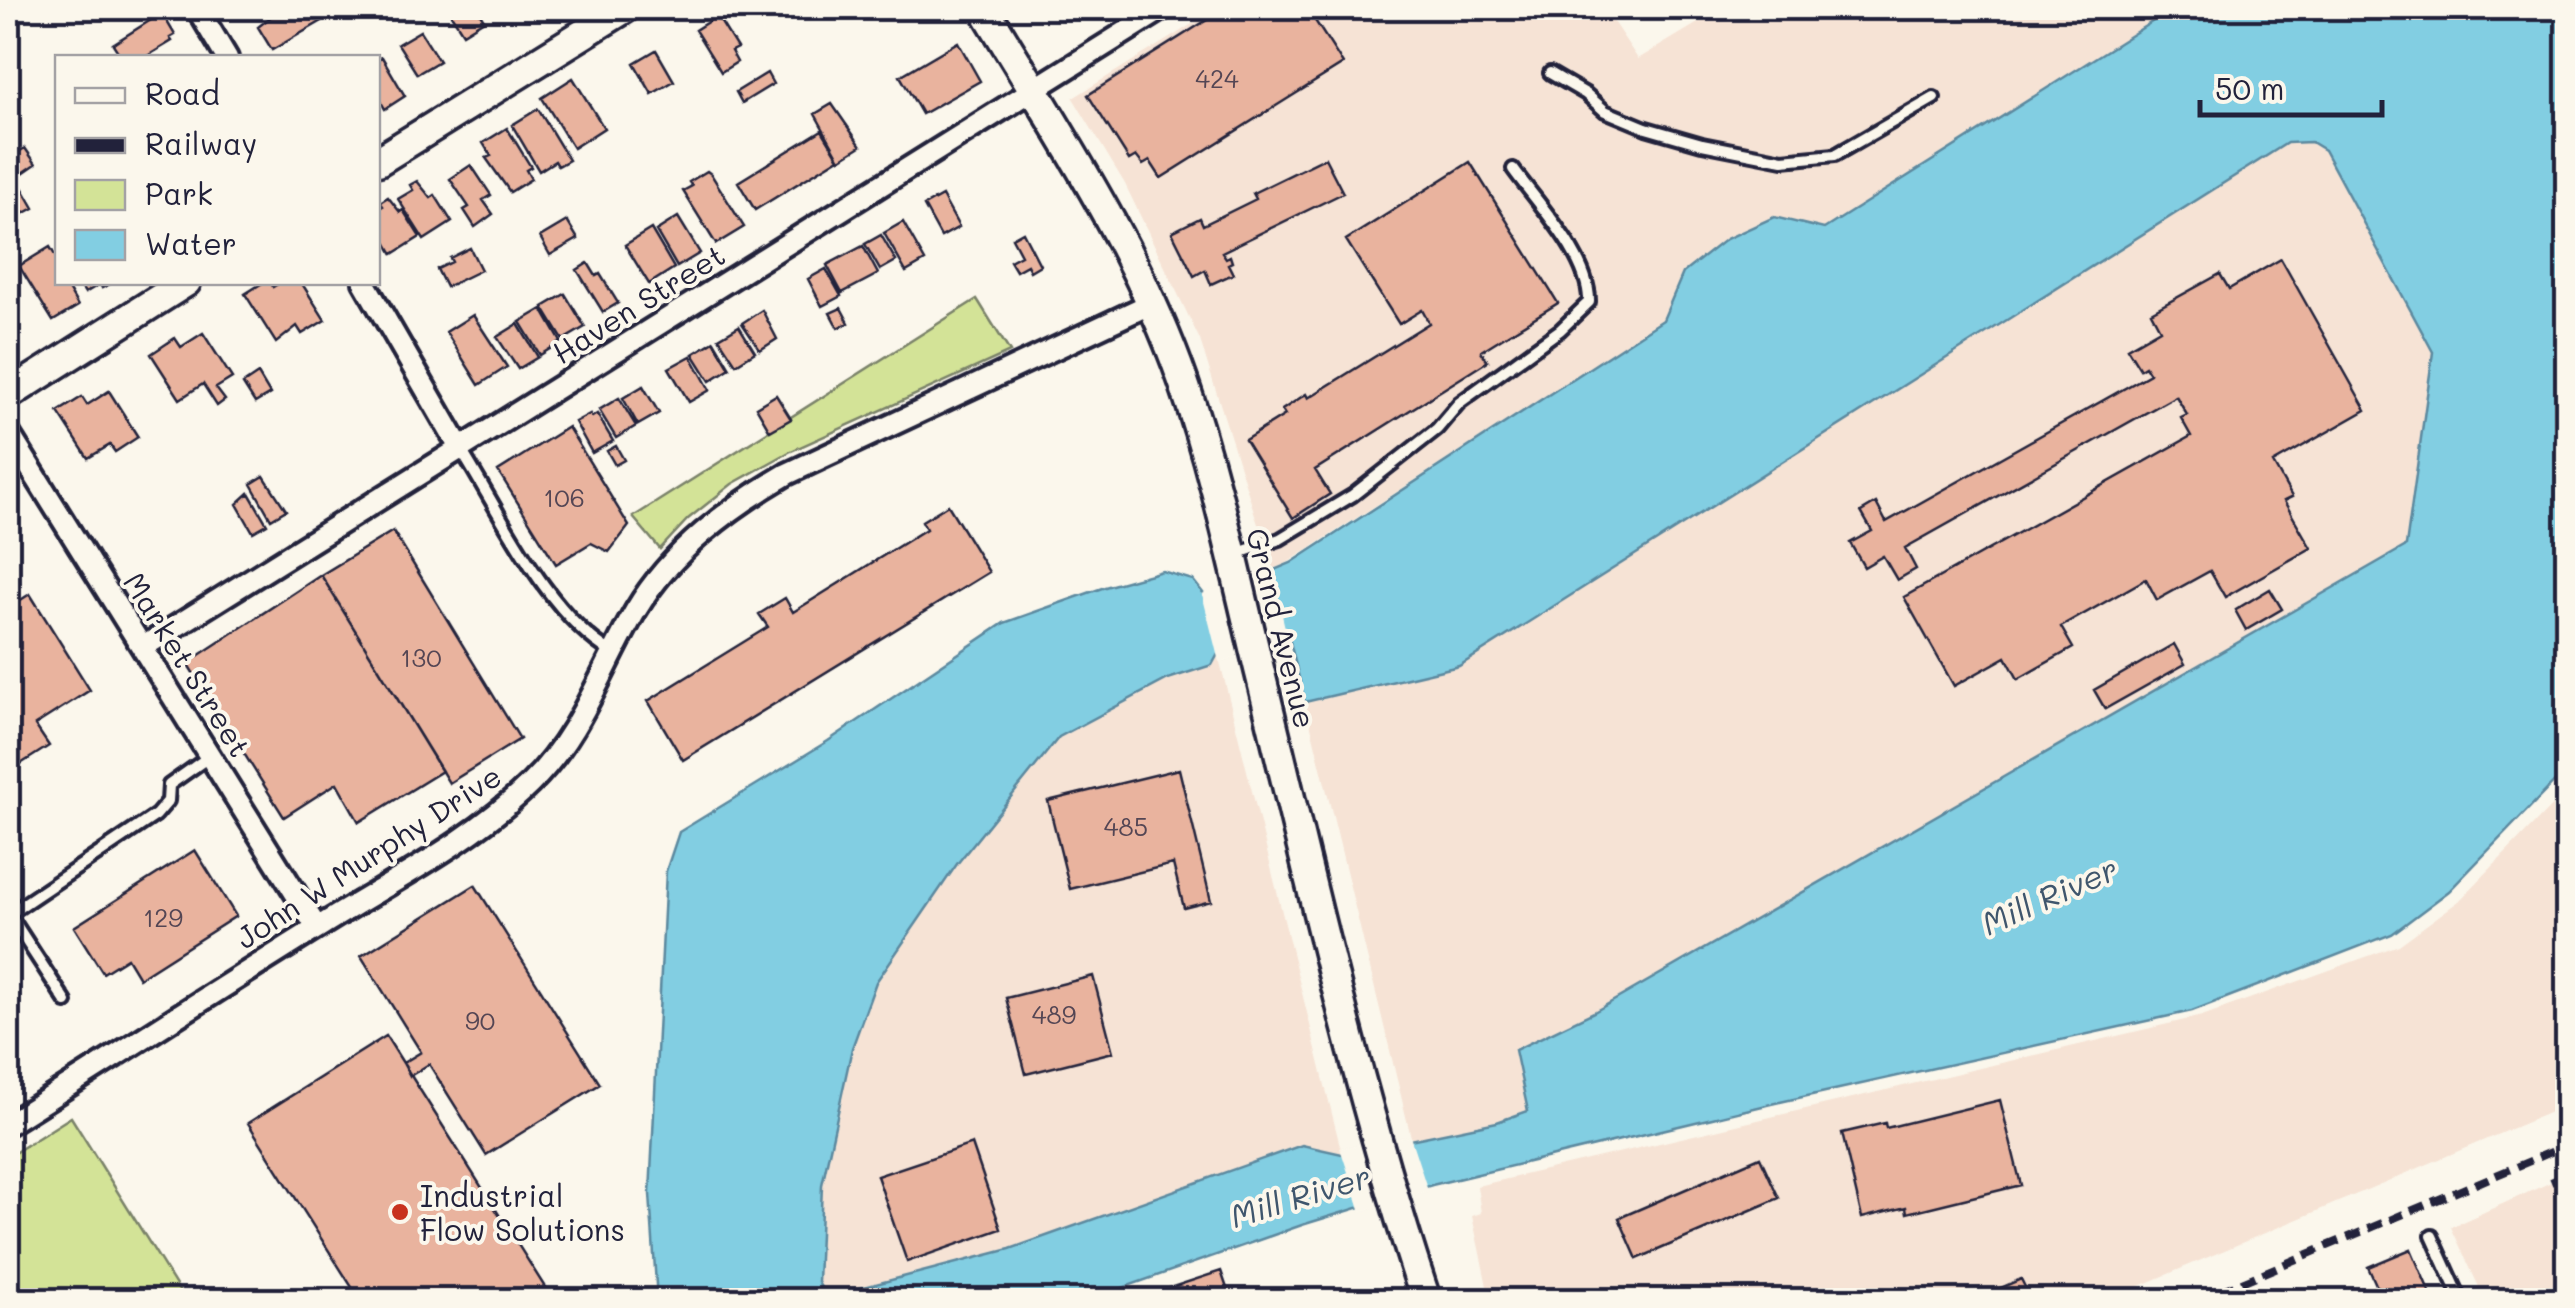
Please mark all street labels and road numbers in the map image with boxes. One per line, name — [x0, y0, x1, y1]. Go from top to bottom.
street label: Haven Street — [544, 234, 732, 372]
street label: Grand Avenue — [1238, 524, 1326, 732]
street label: Market Street — [115, 564, 261, 764]
street label: John W Murphy Drive — [228, 755, 508, 957]

